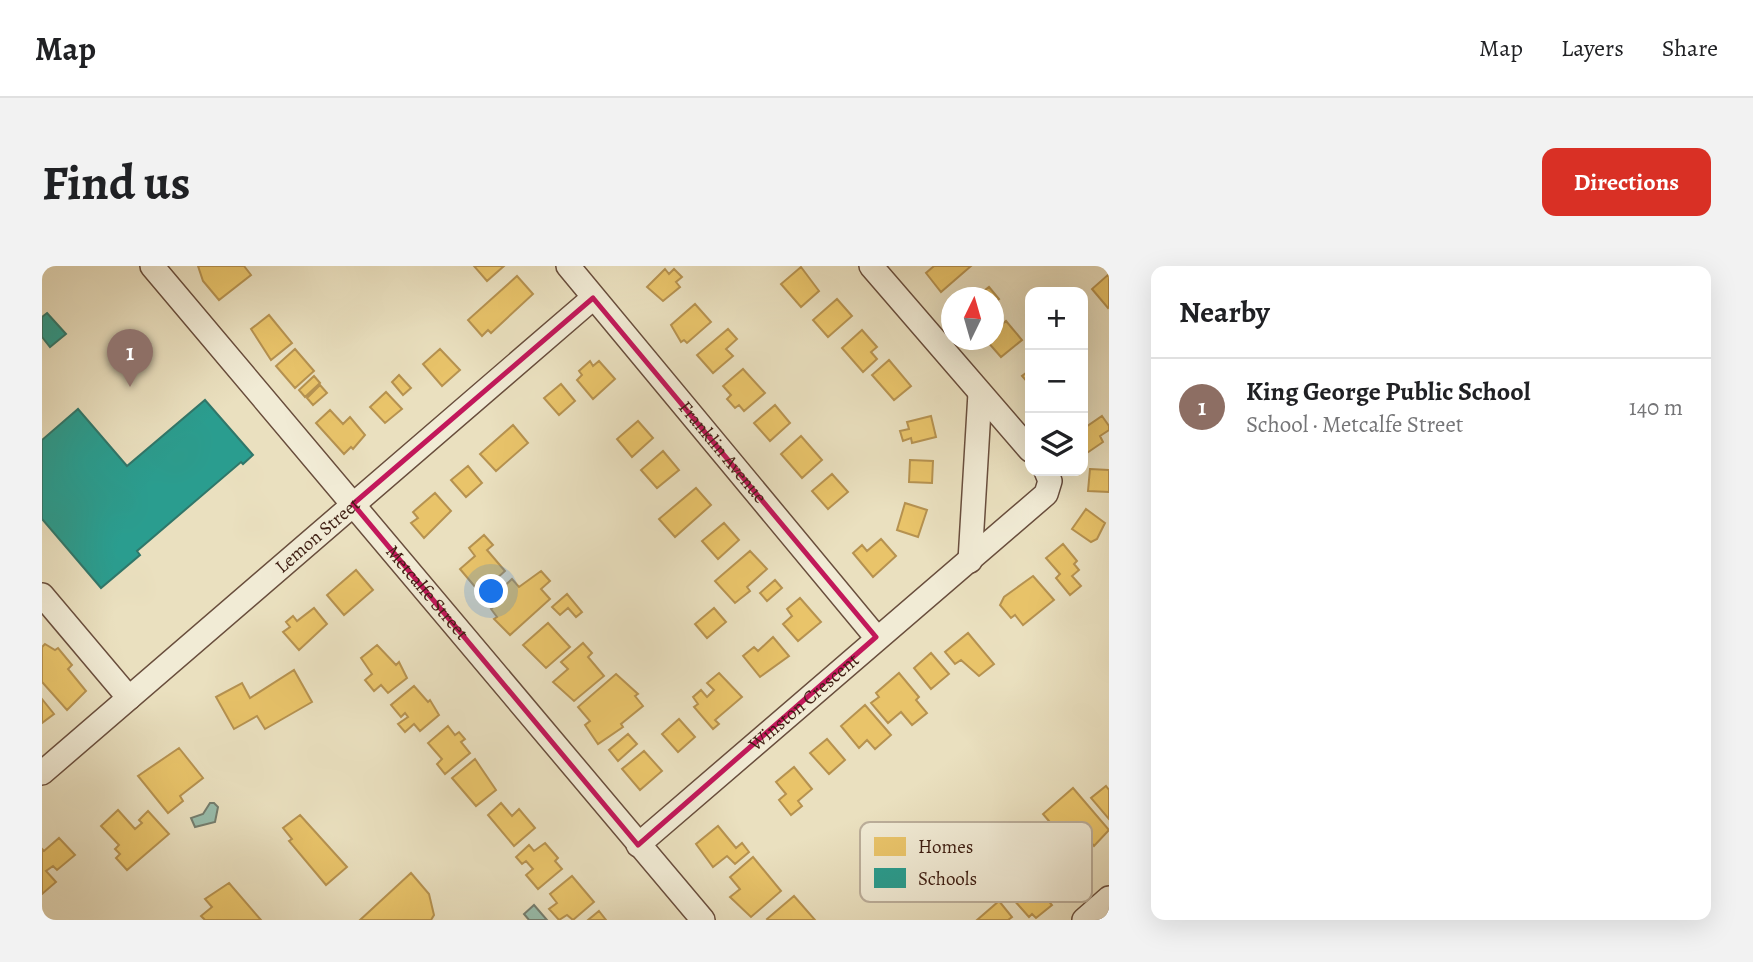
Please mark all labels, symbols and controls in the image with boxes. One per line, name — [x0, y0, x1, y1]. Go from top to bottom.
text: Map — [35, 26, 96, 71]
text: Map — [1479, 32, 1523, 64]
text: Layers — [1561, 32, 1624, 64]
text: Share — [1662, 32, 1718, 64]
button: Directions — [1542, 148, 1711, 216]
text: Find us — [42, 149, 190, 216]
north arrow — [941, 287, 1004, 350]
map controls — [1025, 287, 1088, 476]
button: + — [1025, 287, 1088, 350]
text: Nearby — [1179, 292, 1270, 332]
pin: 1 — [107, 329, 153, 387]
button: − — [1025, 350, 1088, 413]
text: King George Public School — [1246, 374, 1531, 409]
text: 1 — [1198, 392, 1206, 423]
text: 140 m — [1629, 392, 1683, 423]
street label: Franklin Avenue — [672, 395, 773, 509]
text: School · Metcalfe Street — [1246, 409, 1463, 440]
button: layers — [1025, 413, 1088, 476]
street label: Lemon Street — [270, 491, 366, 579]
street label: Metcalfe Street — [380, 539, 475, 646]
your location — [474, 574, 508, 608]
street label: Winston Crescent — [742, 647, 865, 758]
legend — [860, 822, 1092, 902]
text: Homes — [918, 834, 973, 860]
text: Schools — [918, 866, 977, 892]

